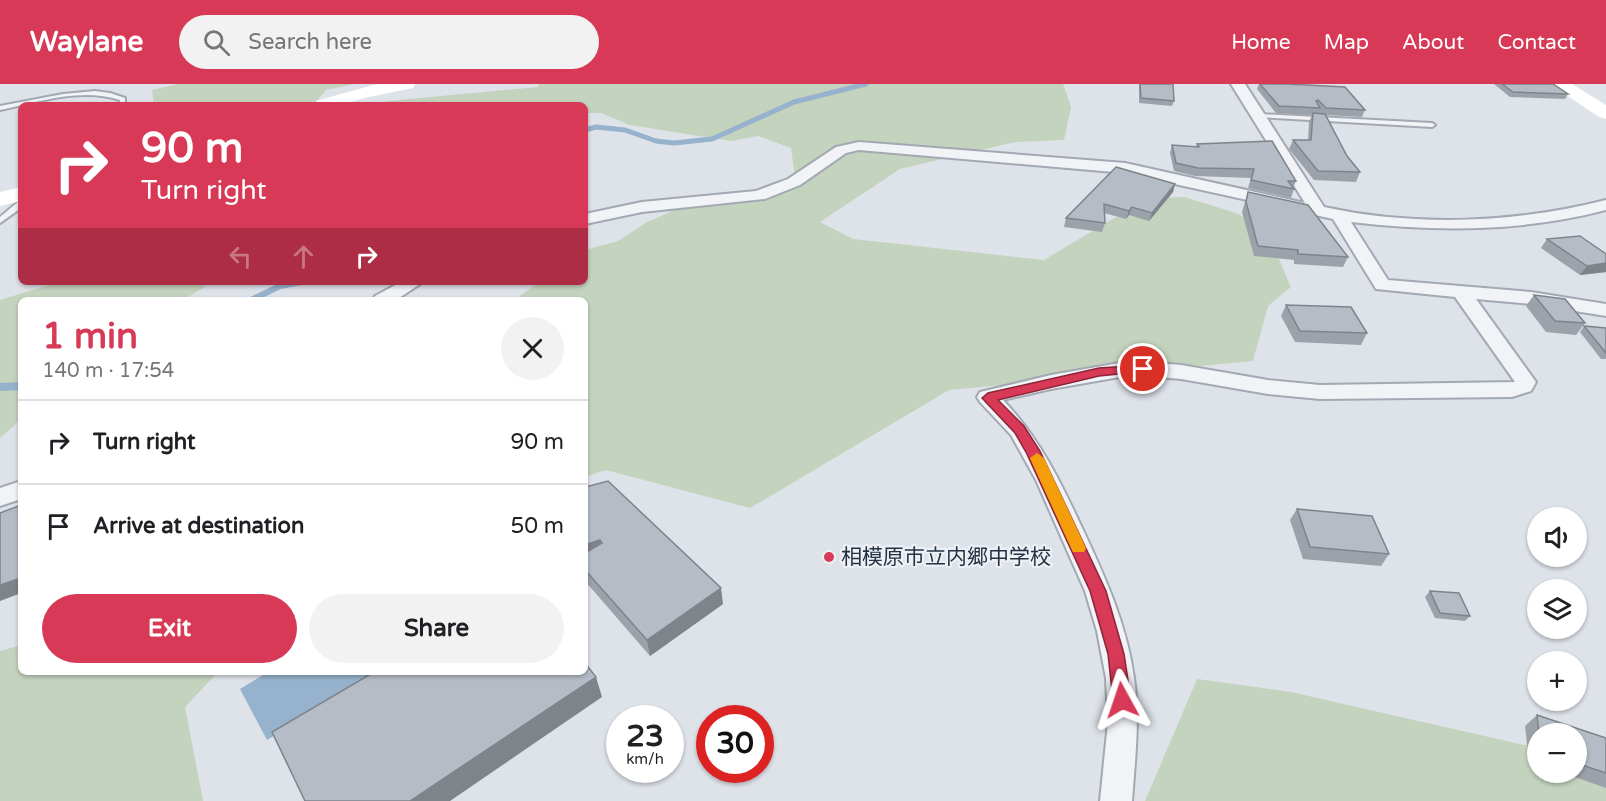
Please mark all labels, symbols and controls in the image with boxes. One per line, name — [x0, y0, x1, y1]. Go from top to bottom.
search box — [179, 15, 599, 69]
text: Waylane — [30, 25, 143, 59]
icon: search — [200, 26, 233, 59]
text: Search here — [248, 29, 372, 55]
text: Home — [1231, 30, 1291, 55]
text: Map — [1324, 30, 1369, 55]
text: About — [1402, 30, 1464, 55]
text: Contact — [1497, 30, 1576, 55]
text: 90 m — [141, 123, 243, 174]
icon: right — [42, 126, 120, 204]
text: Turn right — [141, 174, 267, 207]
icon: left — [224, 240, 257, 273]
icon: ahead — [287, 240, 320, 273]
icon: right — [350, 240, 383, 273]
text: 1 min — [42, 315, 138, 358]
button: close — [501, 317, 564, 380]
pin — [1117, 343, 1168, 394]
icon: arrive — [1126, 352, 1159, 385]
text: 140 m · 17:54 — [42, 359, 174, 383]
icon: right — [42, 426, 75, 459]
text: Turn right — [93, 429, 195, 455]
text: 90 m — [510, 429, 564, 455]
map controls — [1527, 507, 1587, 783]
button: sound — [1527, 507, 1587, 567]
icon: arrive — [42, 510, 75, 543]
text: Arrive at destination — [93, 513, 304, 539]
text: 50 m — [510, 513, 564, 539]
place label: 相模原市立内郷中学校 — [841, 545, 1051, 570]
marker: 相模原市立内郷中学校 — [822, 550, 836, 564]
button: layers — [1527, 579, 1587, 639]
button: Exit — [42, 594, 297, 663]
button: Share — [309, 594, 564, 663]
button: + — [1527, 651, 1587, 711]
position arrow — [1090, 668, 1154, 732]
speed limit sign: 30 — [696, 705, 774, 783]
text: 23 — [626, 718, 664, 755]
button: − — [1527, 723, 1587, 783]
text: km/h — [626, 750, 664, 768]

